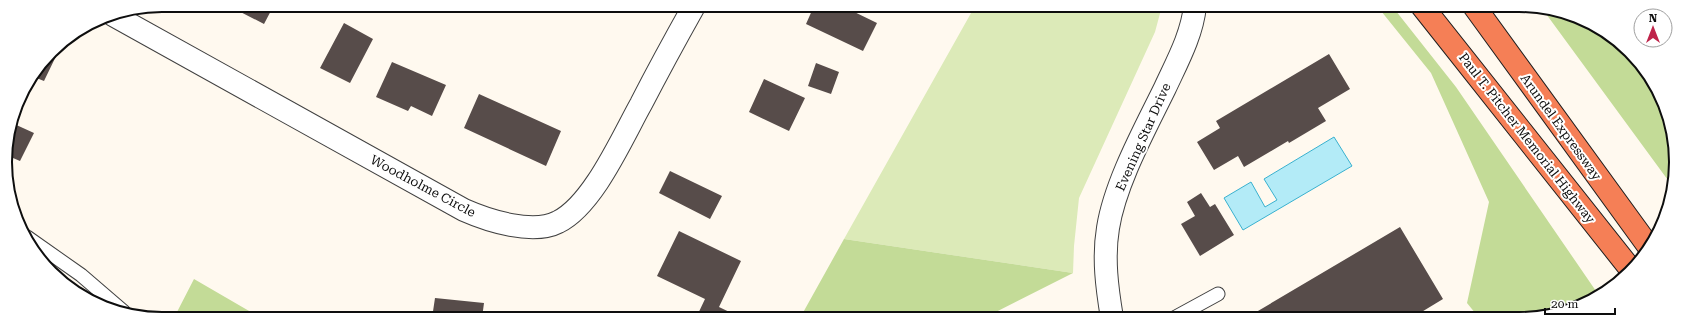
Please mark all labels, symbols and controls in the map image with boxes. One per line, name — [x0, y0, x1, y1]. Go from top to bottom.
north arrow — [1633, 8, 1673, 48]
text: N — [1649, 12, 1658, 25]
street label: Paul T. Pitcher Memorial Highway — [1456, 50, 1598, 226]
street label: Arundel Expressway — [1517, 71, 1605, 183]
street label: Evening Star Drive — [1112, 81, 1174, 193]
street label: Woodholme Circle — [368, 152, 478, 220]
scale bar — [1545, 290, 1615, 316]
text: 20 m — [1551, 297, 1578, 311]

